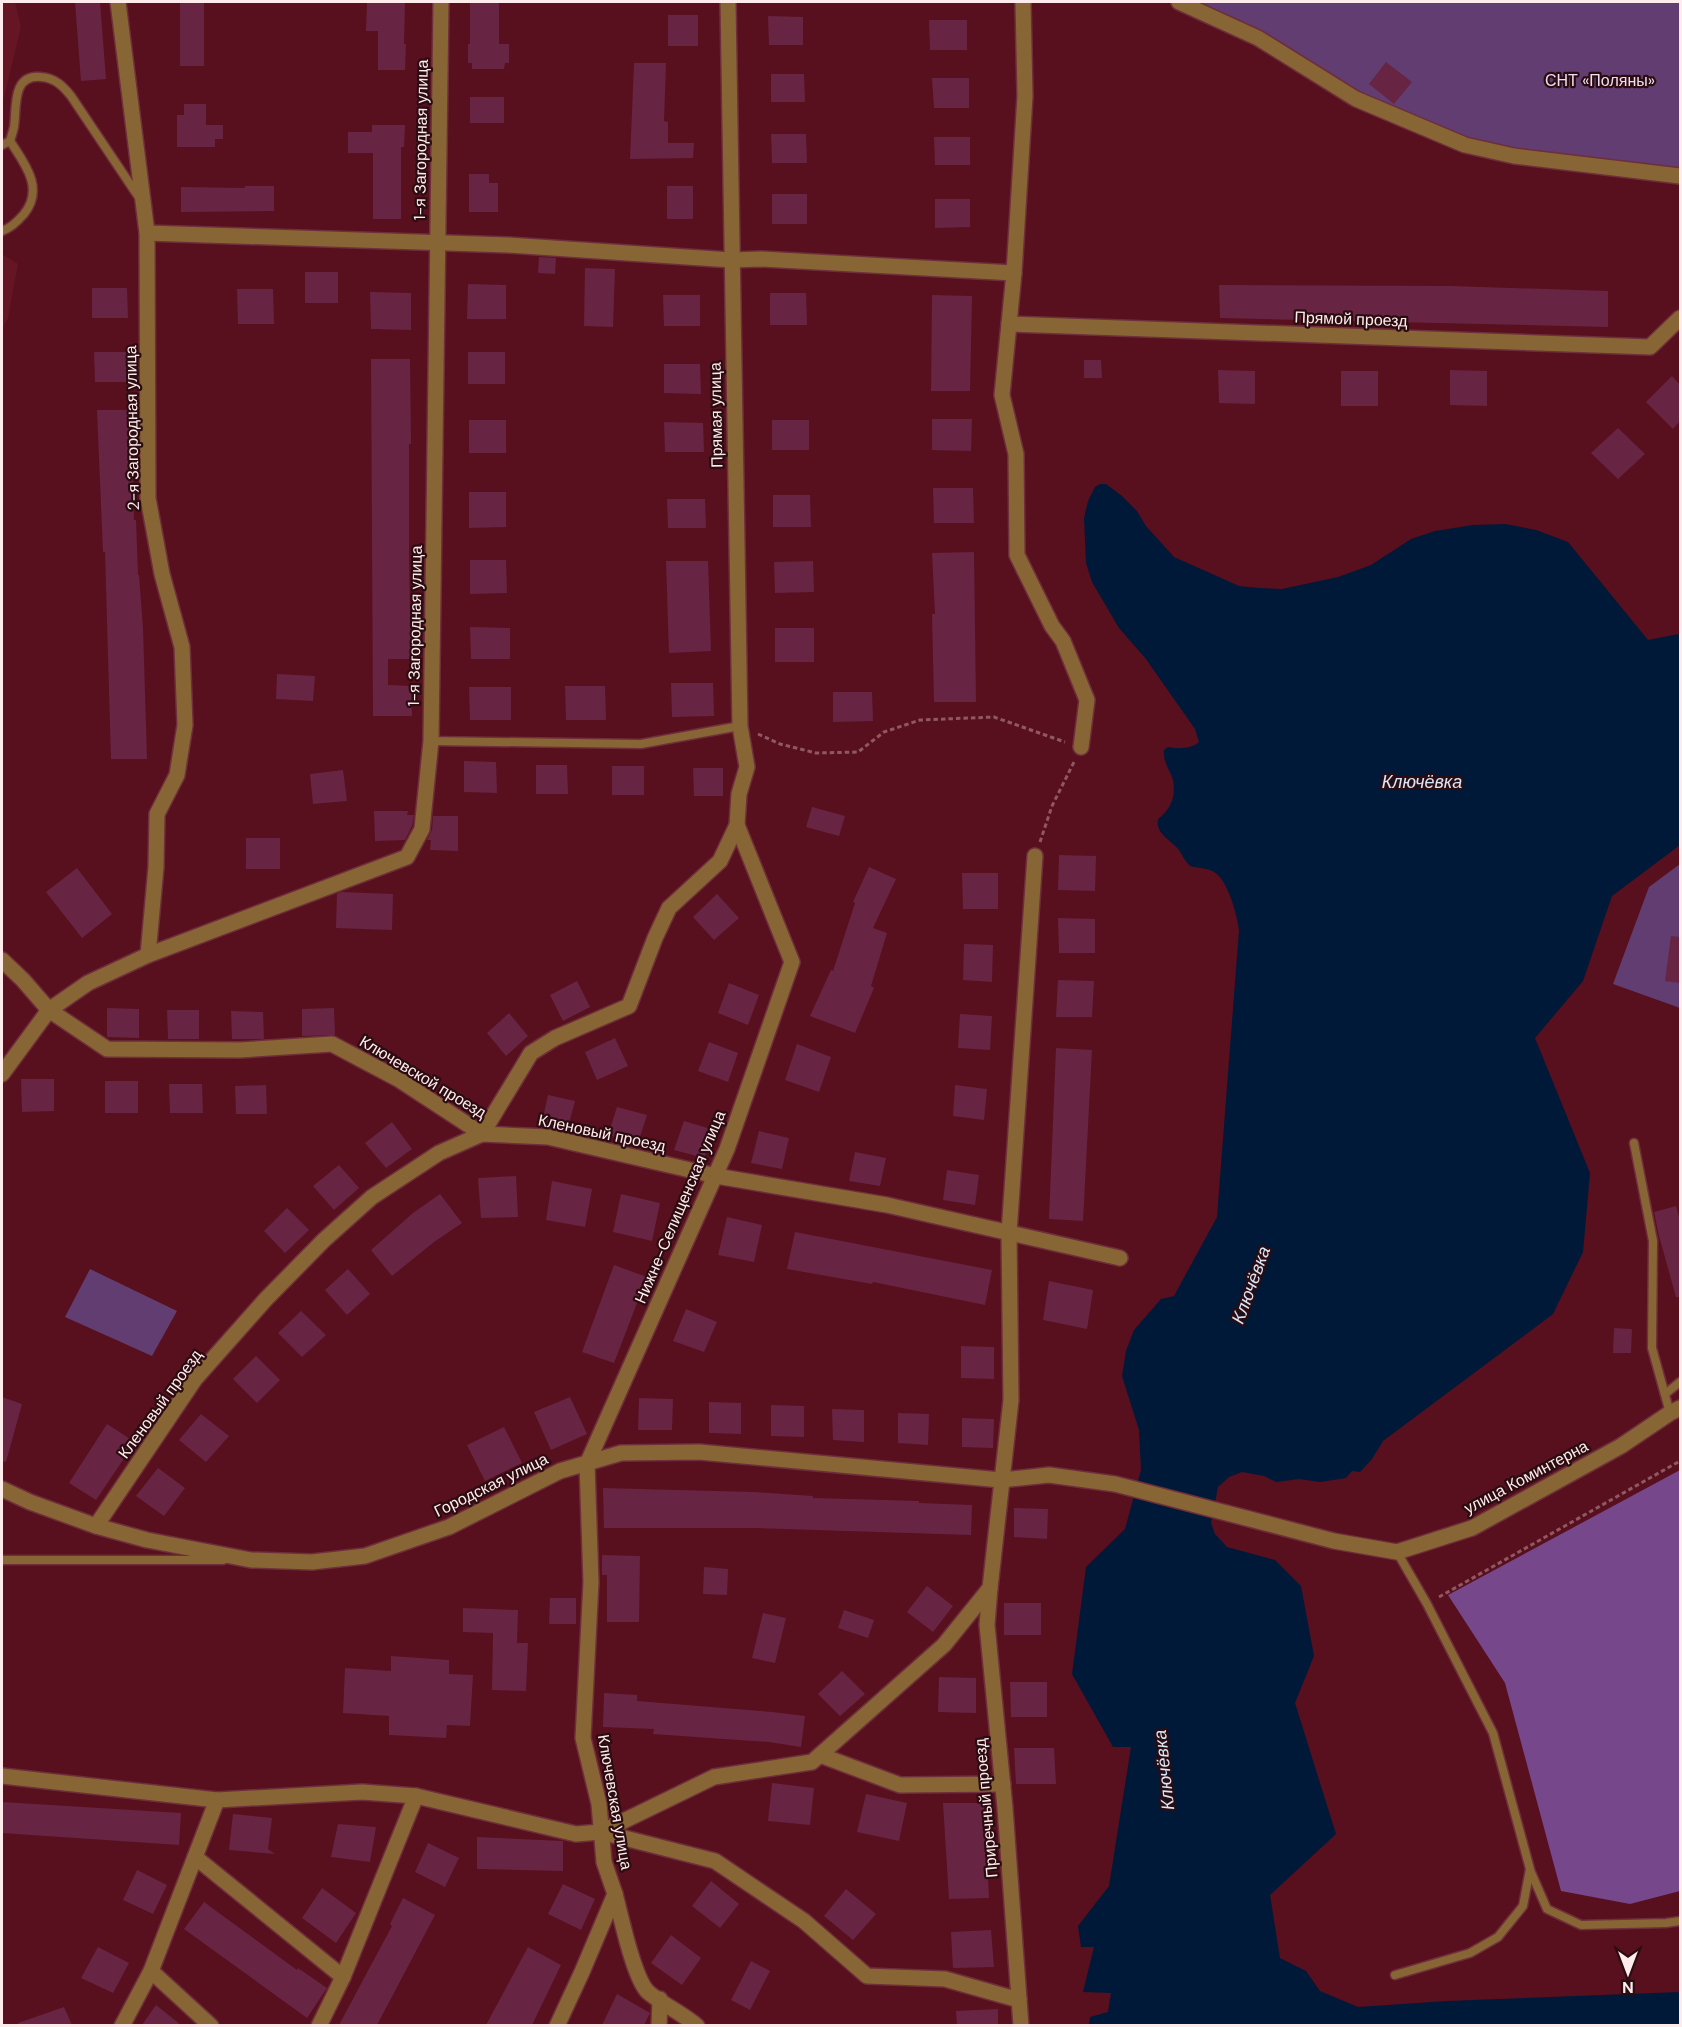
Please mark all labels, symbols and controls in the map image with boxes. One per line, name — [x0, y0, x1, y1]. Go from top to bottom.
street label: 1-я Загородная улица — [409, 59, 433, 221]
park label: СНТ «Поляны» — [1545, 70, 1655, 91]
street label: Прямой проезд — [1294, 307, 1409, 331]
street label: 2-я Загородная улица — [120, 345, 144, 511]
street label: Прямая улица — [705, 362, 727, 468]
street label: 1-я Загородная улица — [403, 545, 427, 707]
water label: Ключёвка — [1382, 770, 1462, 794]
street label: Ключевской проезд — [356, 1031, 491, 1124]
street label: Нижне-Селищенская улица — [630, 1107, 730, 1307]
street label: Кленовый проезд — [536, 1109, 668, 1157]
water label: Ключёвка — [1226, 1243, 1276, 1327]
street label: Кленовый проезд — [113, 1345, 207, 1463]
street label: улица Коминтерна — [1460, 1435, 1592, 1519]
street label: Городская улица — [430, 1448, 552, 1522]
water label: Ключёвка — [1148, 1729, 1180, 1811]
street label: Ключевская улица — [593, 1733, 637, 1871]
street label: Приречный проезд — [969, 1737, 1003, 1879]
north arrow — [1598, 1943, 1658, 2003]
text: N — [1622, 1977, 1634, 1998]

